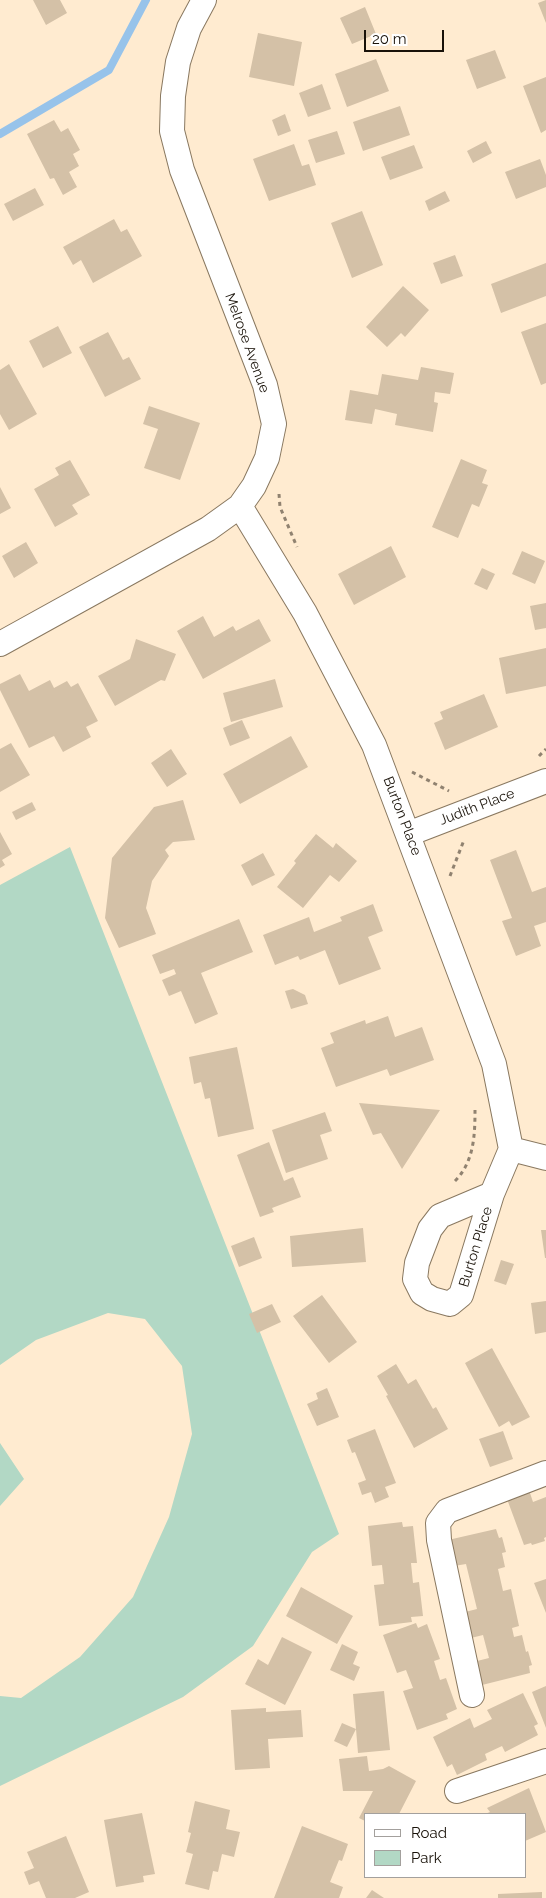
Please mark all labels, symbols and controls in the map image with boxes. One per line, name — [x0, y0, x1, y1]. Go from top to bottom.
scale bar — [366, 20, 446, 52]
text: 20 m — [372, 30, 407, 48]
street label: Melrose Avenue — [221, 291, 273, 395]
street label: Burton Place — [379, 774, 425, 858]
street label: Judith Place — [437, 785, 517, 829]
street label: Burton Place — [456, 1205, 496, 1289]
legend — [364, 1813, 526, 1878]
text: Road — [411, 1824, 447, 1842]
text: Park — [411, 1849, 442, 1867]

